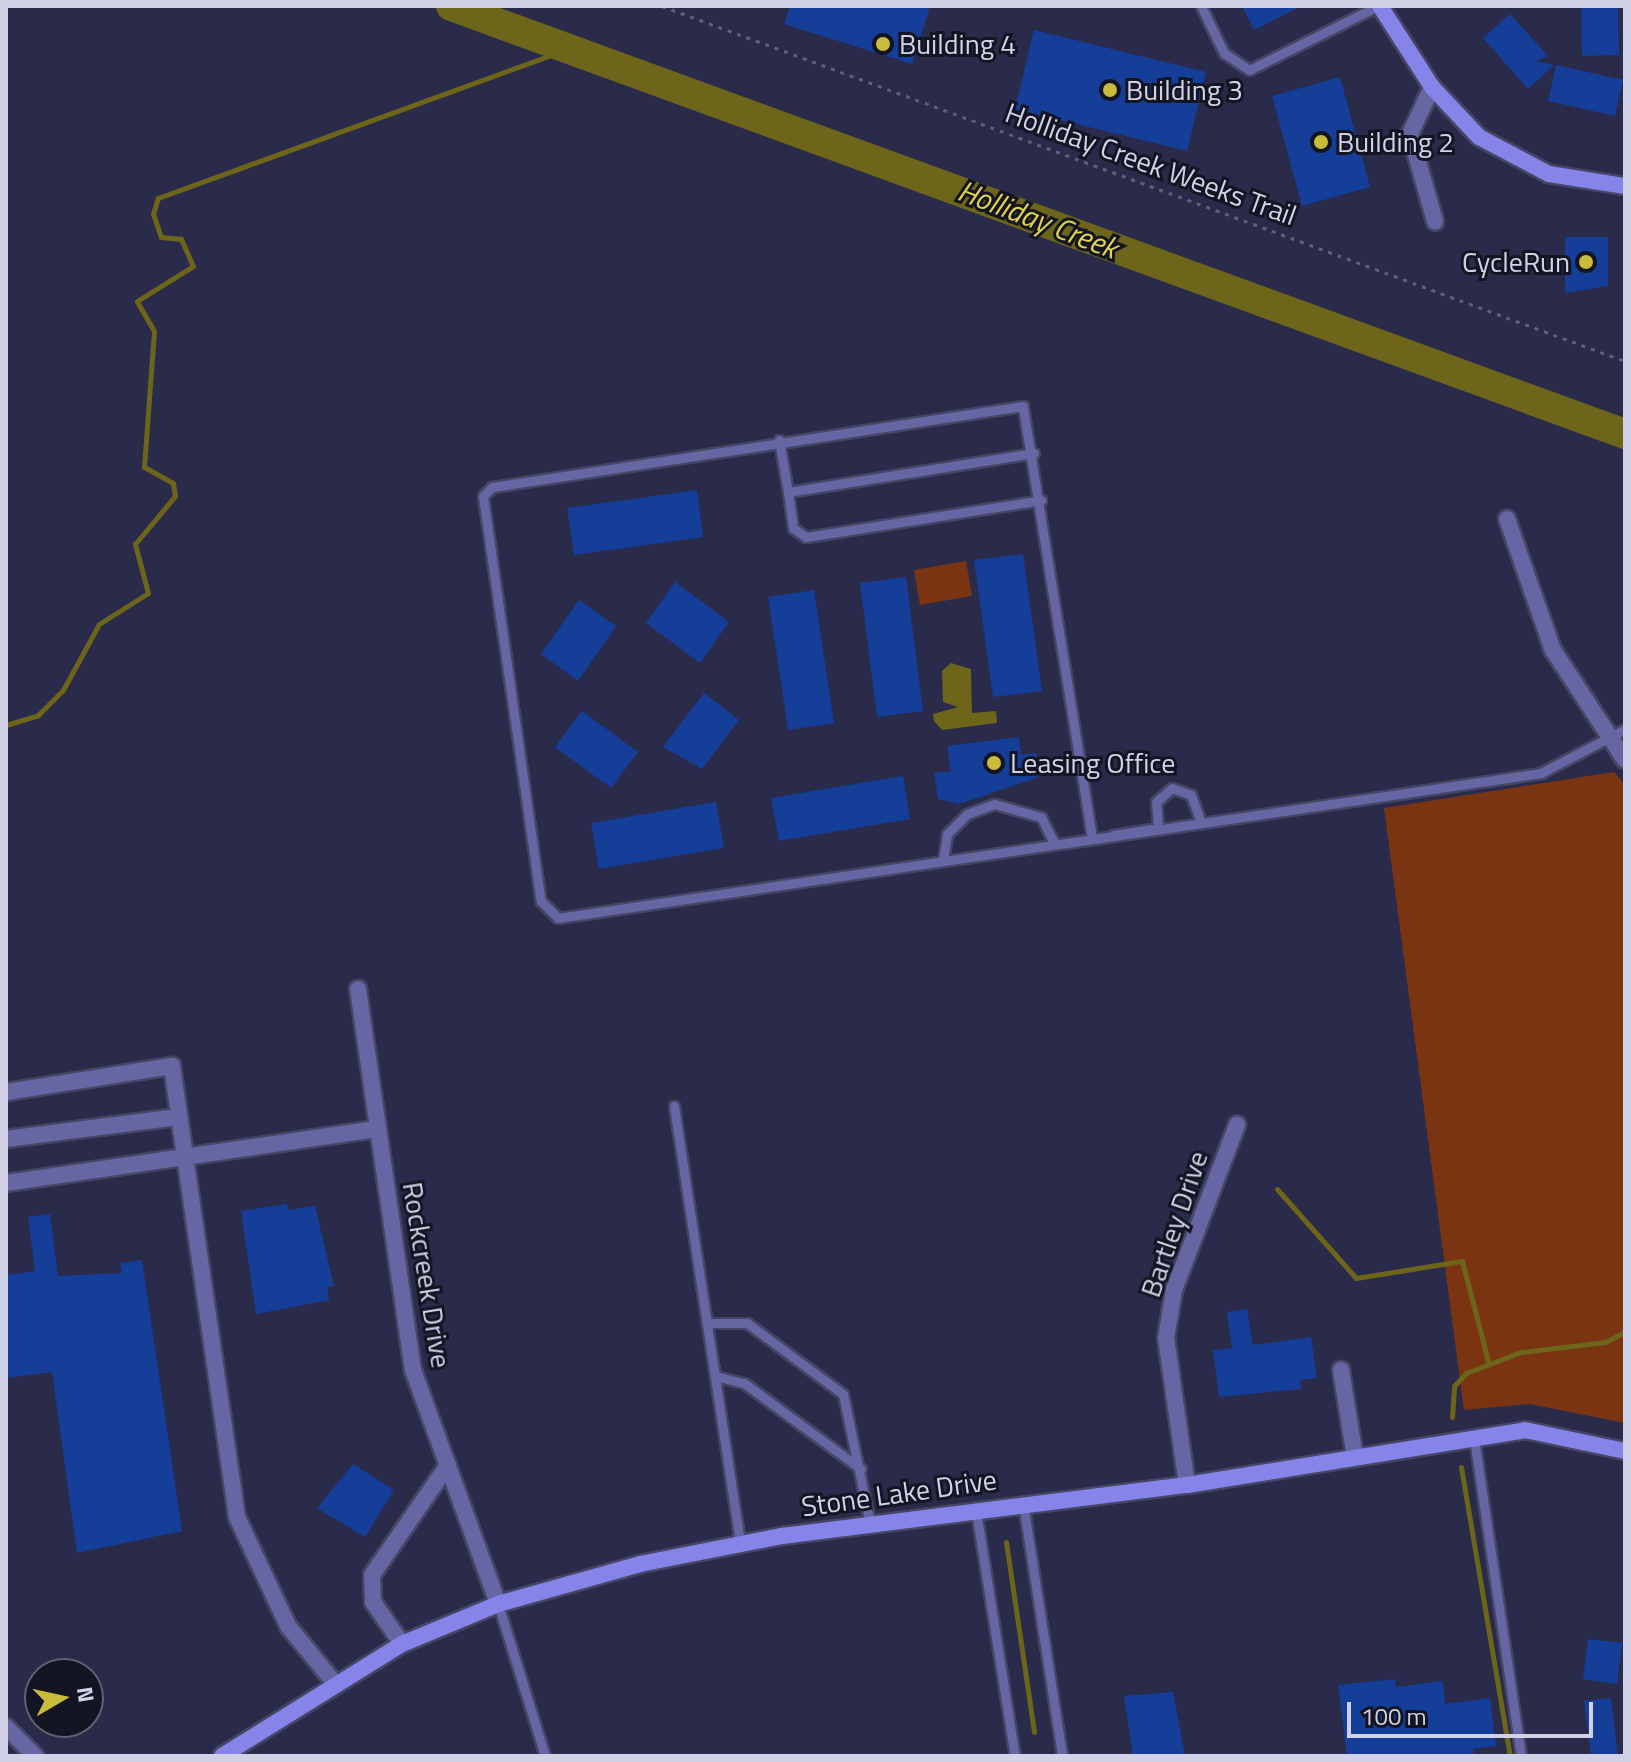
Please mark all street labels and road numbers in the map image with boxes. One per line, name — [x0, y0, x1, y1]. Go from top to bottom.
street label: Holliday Creek Weeks Trail — [1001, 96, 1301, 232]
street label: Bartley Drive — [1133, 1147, 1215, 1301]
street label: Rockcreek Drive — [396, 1180, 458, 1370]
street label: Stone Lake Drive — [799, 1463, 999, 1523]

